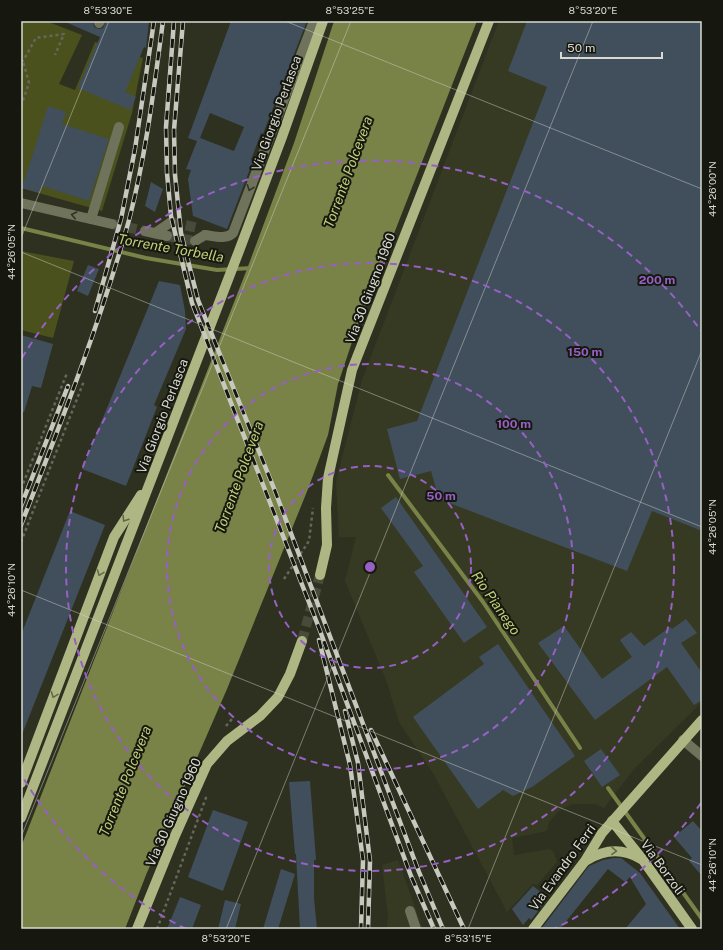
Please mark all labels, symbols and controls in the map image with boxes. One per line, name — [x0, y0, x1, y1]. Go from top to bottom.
text: 8°53'30"E — [83, 4, 133, 16]
text: 8°53'25"E — [325, 4, 375, 16]
text: 8°53'20"E — [569, 4, 617, 16]
scale bar — [561, 34, 662, 60]
text: 50 m — [567, 41, 595, 55]
street label: Via Giorgio Perlasca — [249, 54, 304, 173]
water label: Torrente Polcevera — [320, 114, 376, 230]
text: 44°26'00"N — [706, 161, 718, 217]
one-way arrow — [246, 185, 254, 192]
one-way arrow — [71, 212, 77, 220]
text: 44°26'05"N — [5, 224, 17, 280]
water label: Torrente Torbella — [117, 231, 225, 265]
street label: Via 30 Giugno 1960 — [342, 231, 398, 346]
text: 200 m — [639, 273, 675, 287]
text: 150 m — [568, 345, 602, 359]
street label: Via Giorgio Perlasca — [134, 357, 191, 476]
text: 100 m — [497, 417, 531, 431]
water label: Torrente Polcevera — [211, 419, 267, 535]
text: 50 m — [426, 489, 456, 503]
text: 44°26'05"N — [706, 499, 718, 555]
one-way arrow — [122, 515, 130, 522]
centre of rings — [363, 560, 377, 574]
text: 44°26'10"N — [5, 563, 17, 617]
water label: Rio Pianego — [468, 568, 524, 638]
one-way arrow — [96, 570, 104, 577]
one-way arrow — [51, 692, 59, 699]
water label: Torrente Polcevera — [96, 724, 154, 838]
street label: Via 30 Giugno 1960 — [143, 756, 204, 869]
street label: Via Evandro Ferri — [526, 821, 599, 913]
street label: Via Borzoli — [638, 837, 688, 898]
text: 44°26'10"N — [706, 838, 718, 892]
one-way arrow — [611, 847, 617, 855]
text: 8°53'20"E — [202, 932, 250, 944]
text: 8°53'15"E — [444, 932, 492, 944]

